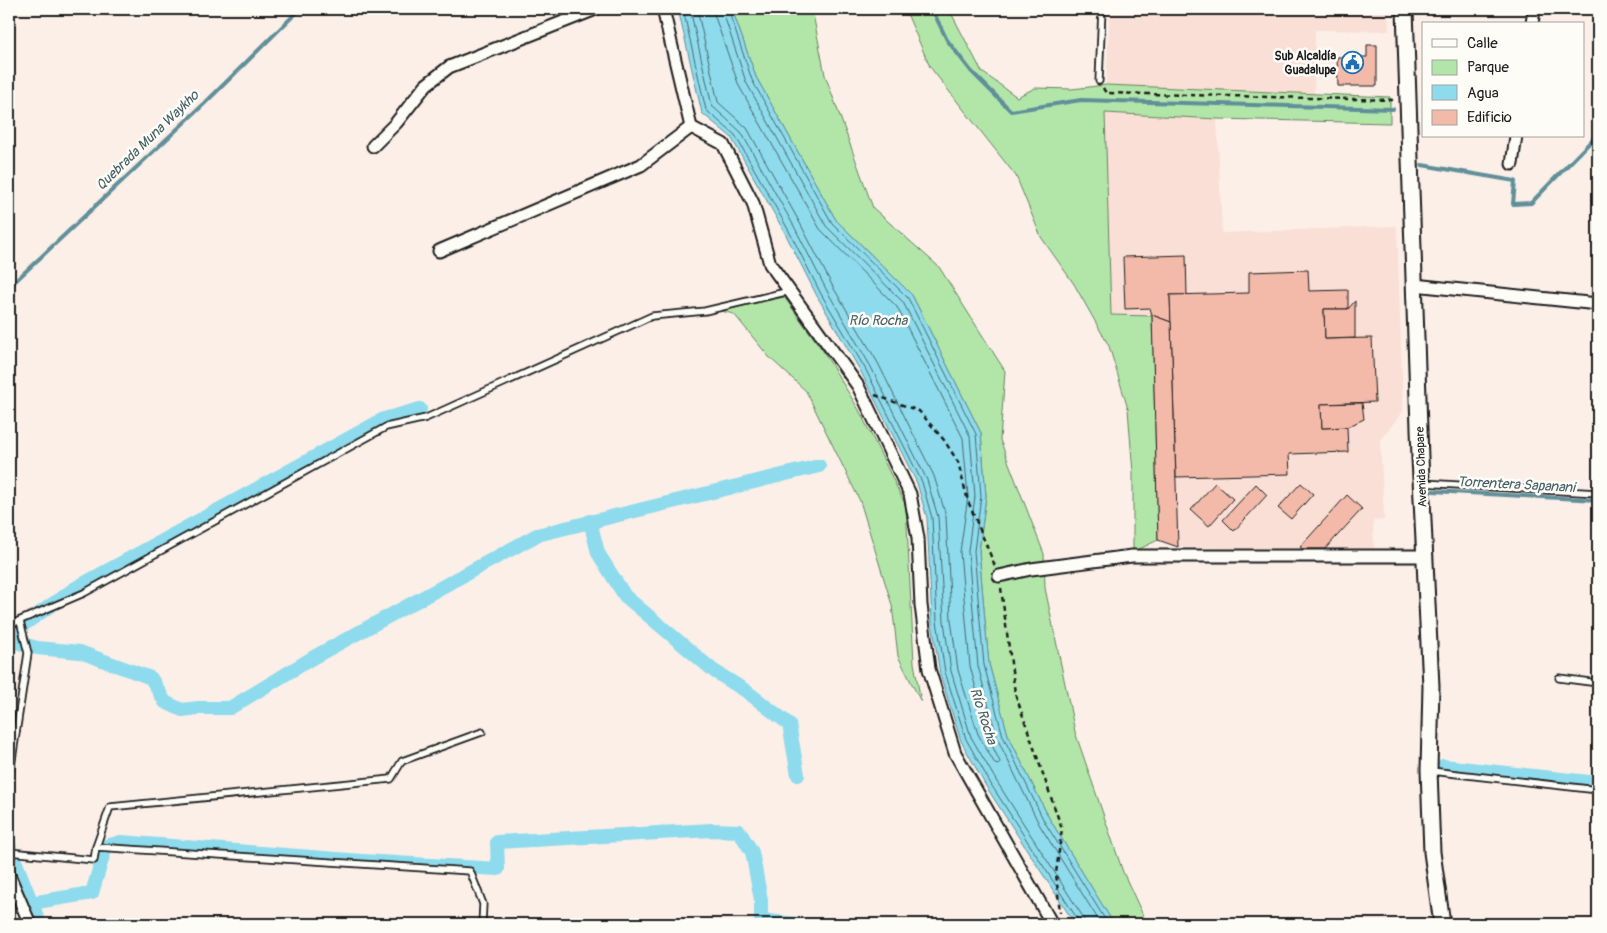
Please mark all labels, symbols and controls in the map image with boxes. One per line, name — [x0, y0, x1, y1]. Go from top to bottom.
legend — [1422, 22, 1584, 138]
text: Calle — [1467, 34, 1498, 53]
place label: Sub Alcaldía Guadalupe — [1274, 49, 1337, 78]
public building icon: Sub Alcaldía Guadalupe — [1340, 51, 1364, 75]
text: Parque — [1467, 58, 1510, 77]
text: Agua — [1467, 84, 1499, 103]
water label: Quebrada Muna Waykho — [92, 86, 203, 194]
text: Edificio — [1467, 108, 1512, 127]
water label: Río Rocha — [849, 312, 909, 329]
street label: Avenida Chapare — [1413, 426, 1430, 508]
water label: Torrentera Sapanani — [1457, 473, 1578, 496]
water label: Río Rocha — [966, 686, 1001, 748]

